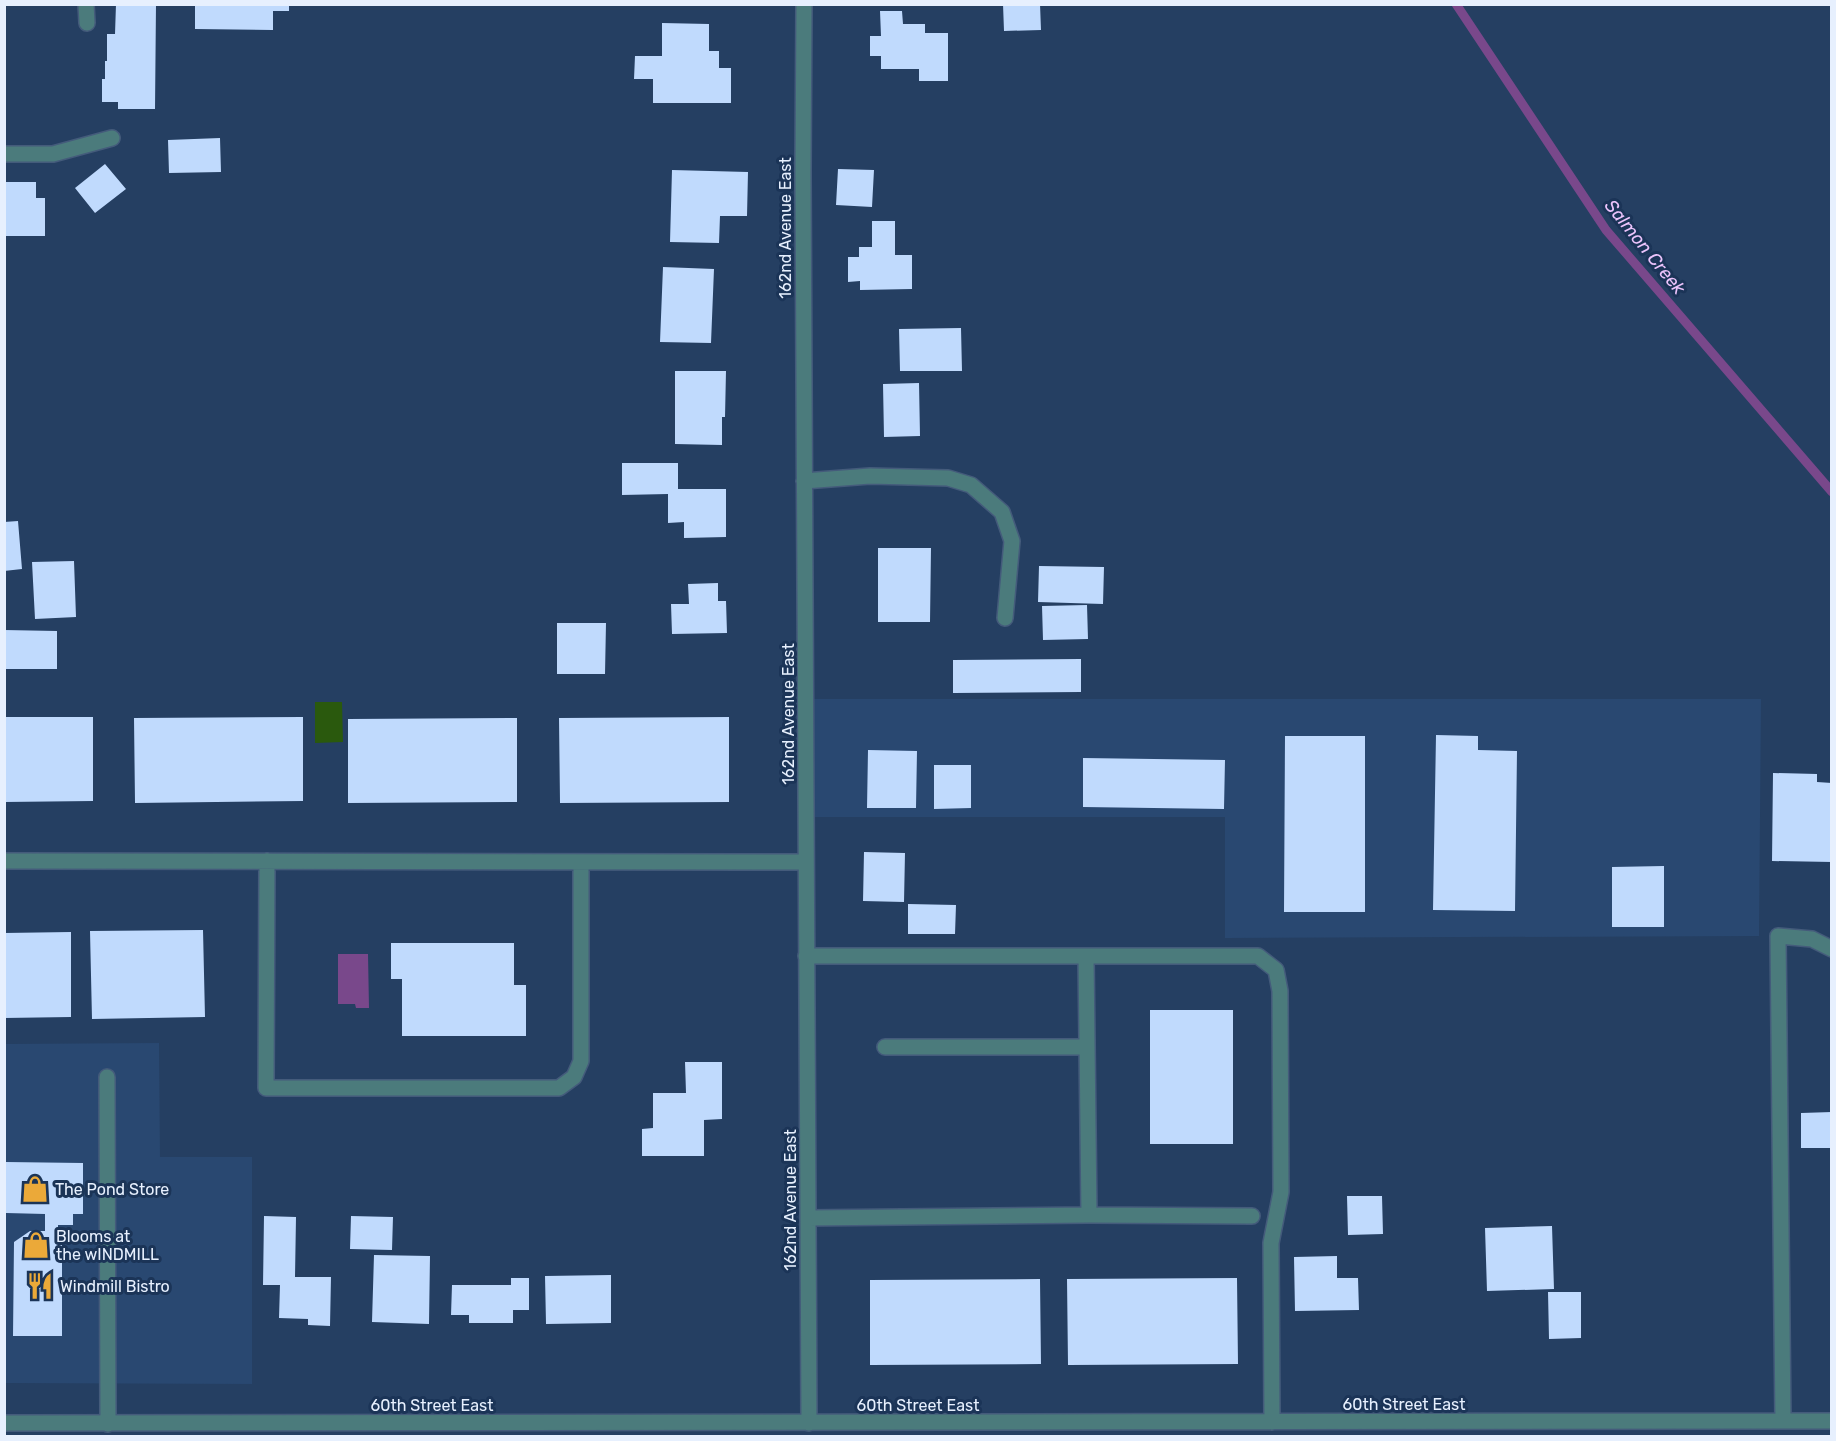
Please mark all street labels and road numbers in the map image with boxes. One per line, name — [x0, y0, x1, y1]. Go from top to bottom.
street label: 162nd Avenue East — [776, 157, 795, 299]
street label: 162nd Avenue East — [779, 643, 798, 785]
street label: 162nd Avenue East — [781, 1129, 800, 1271]
street label: 60th Street East — [1343, 1395, 1465, 1414]
street label: 60th Street East — [371, 1396, 493, 1415]
street label: 60th Street East — [857, 1396, 979, 1415]

